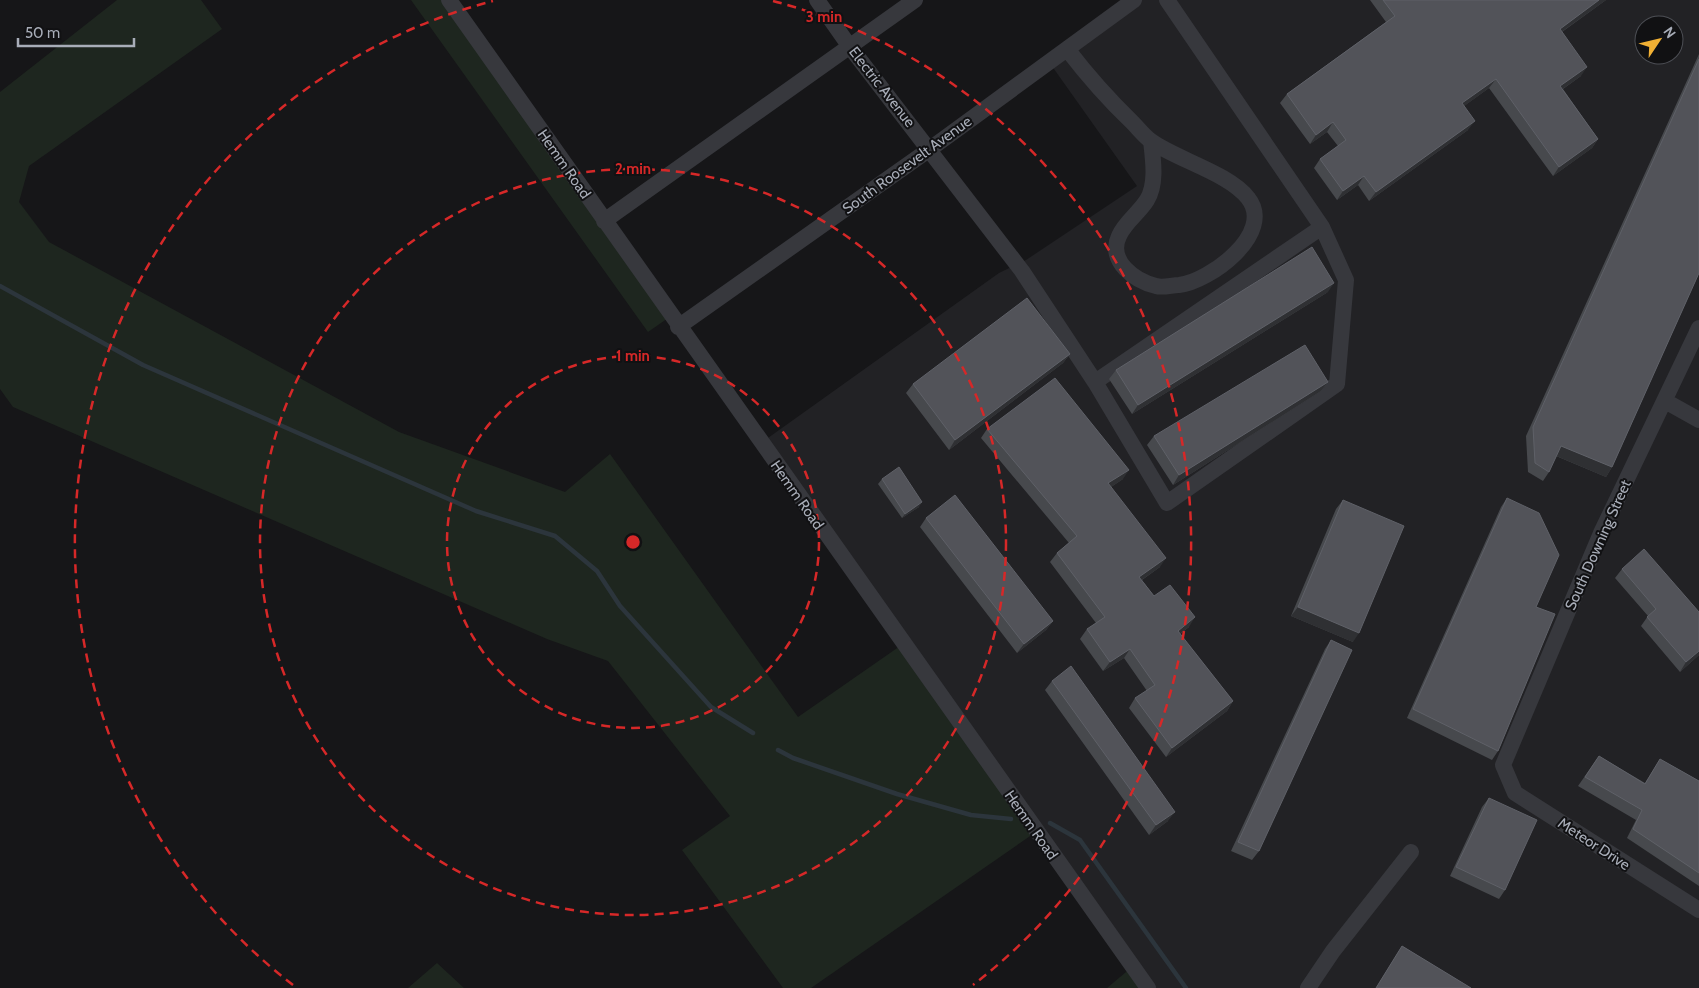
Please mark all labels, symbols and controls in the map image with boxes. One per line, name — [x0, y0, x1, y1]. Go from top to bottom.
text: 3 min — [806, 8, 842, 26]
scale bar — [18, 15, 134, 47]
north arrow — [1634, 15, 1684, 65]
text: N — [1659, 23, 1680, 42]
text: 50 m — [25, 24, 60, 42]
street label: Electric Avenue — [845, 43, 919, 131]
street label: South Roosevelt Avenue — [839, 112, 975, 218]
street label: Hemm Road — [534, 126, 594, 202]
text: 2 min — [615, 160, 651, 178]
text: 1 min — [616, 347, 650, 365]
street label: Hemm Road — [767, 457, 827, 533]
street label: South Downing Street — [1561, 477, 1635, 613]
centre of rings — [624, 533, 642, 551]
street label: Hemm Road — [1001, 787, 1061, 863]
street label: Meteor Drive — [1555, 814, 1634, 874]

